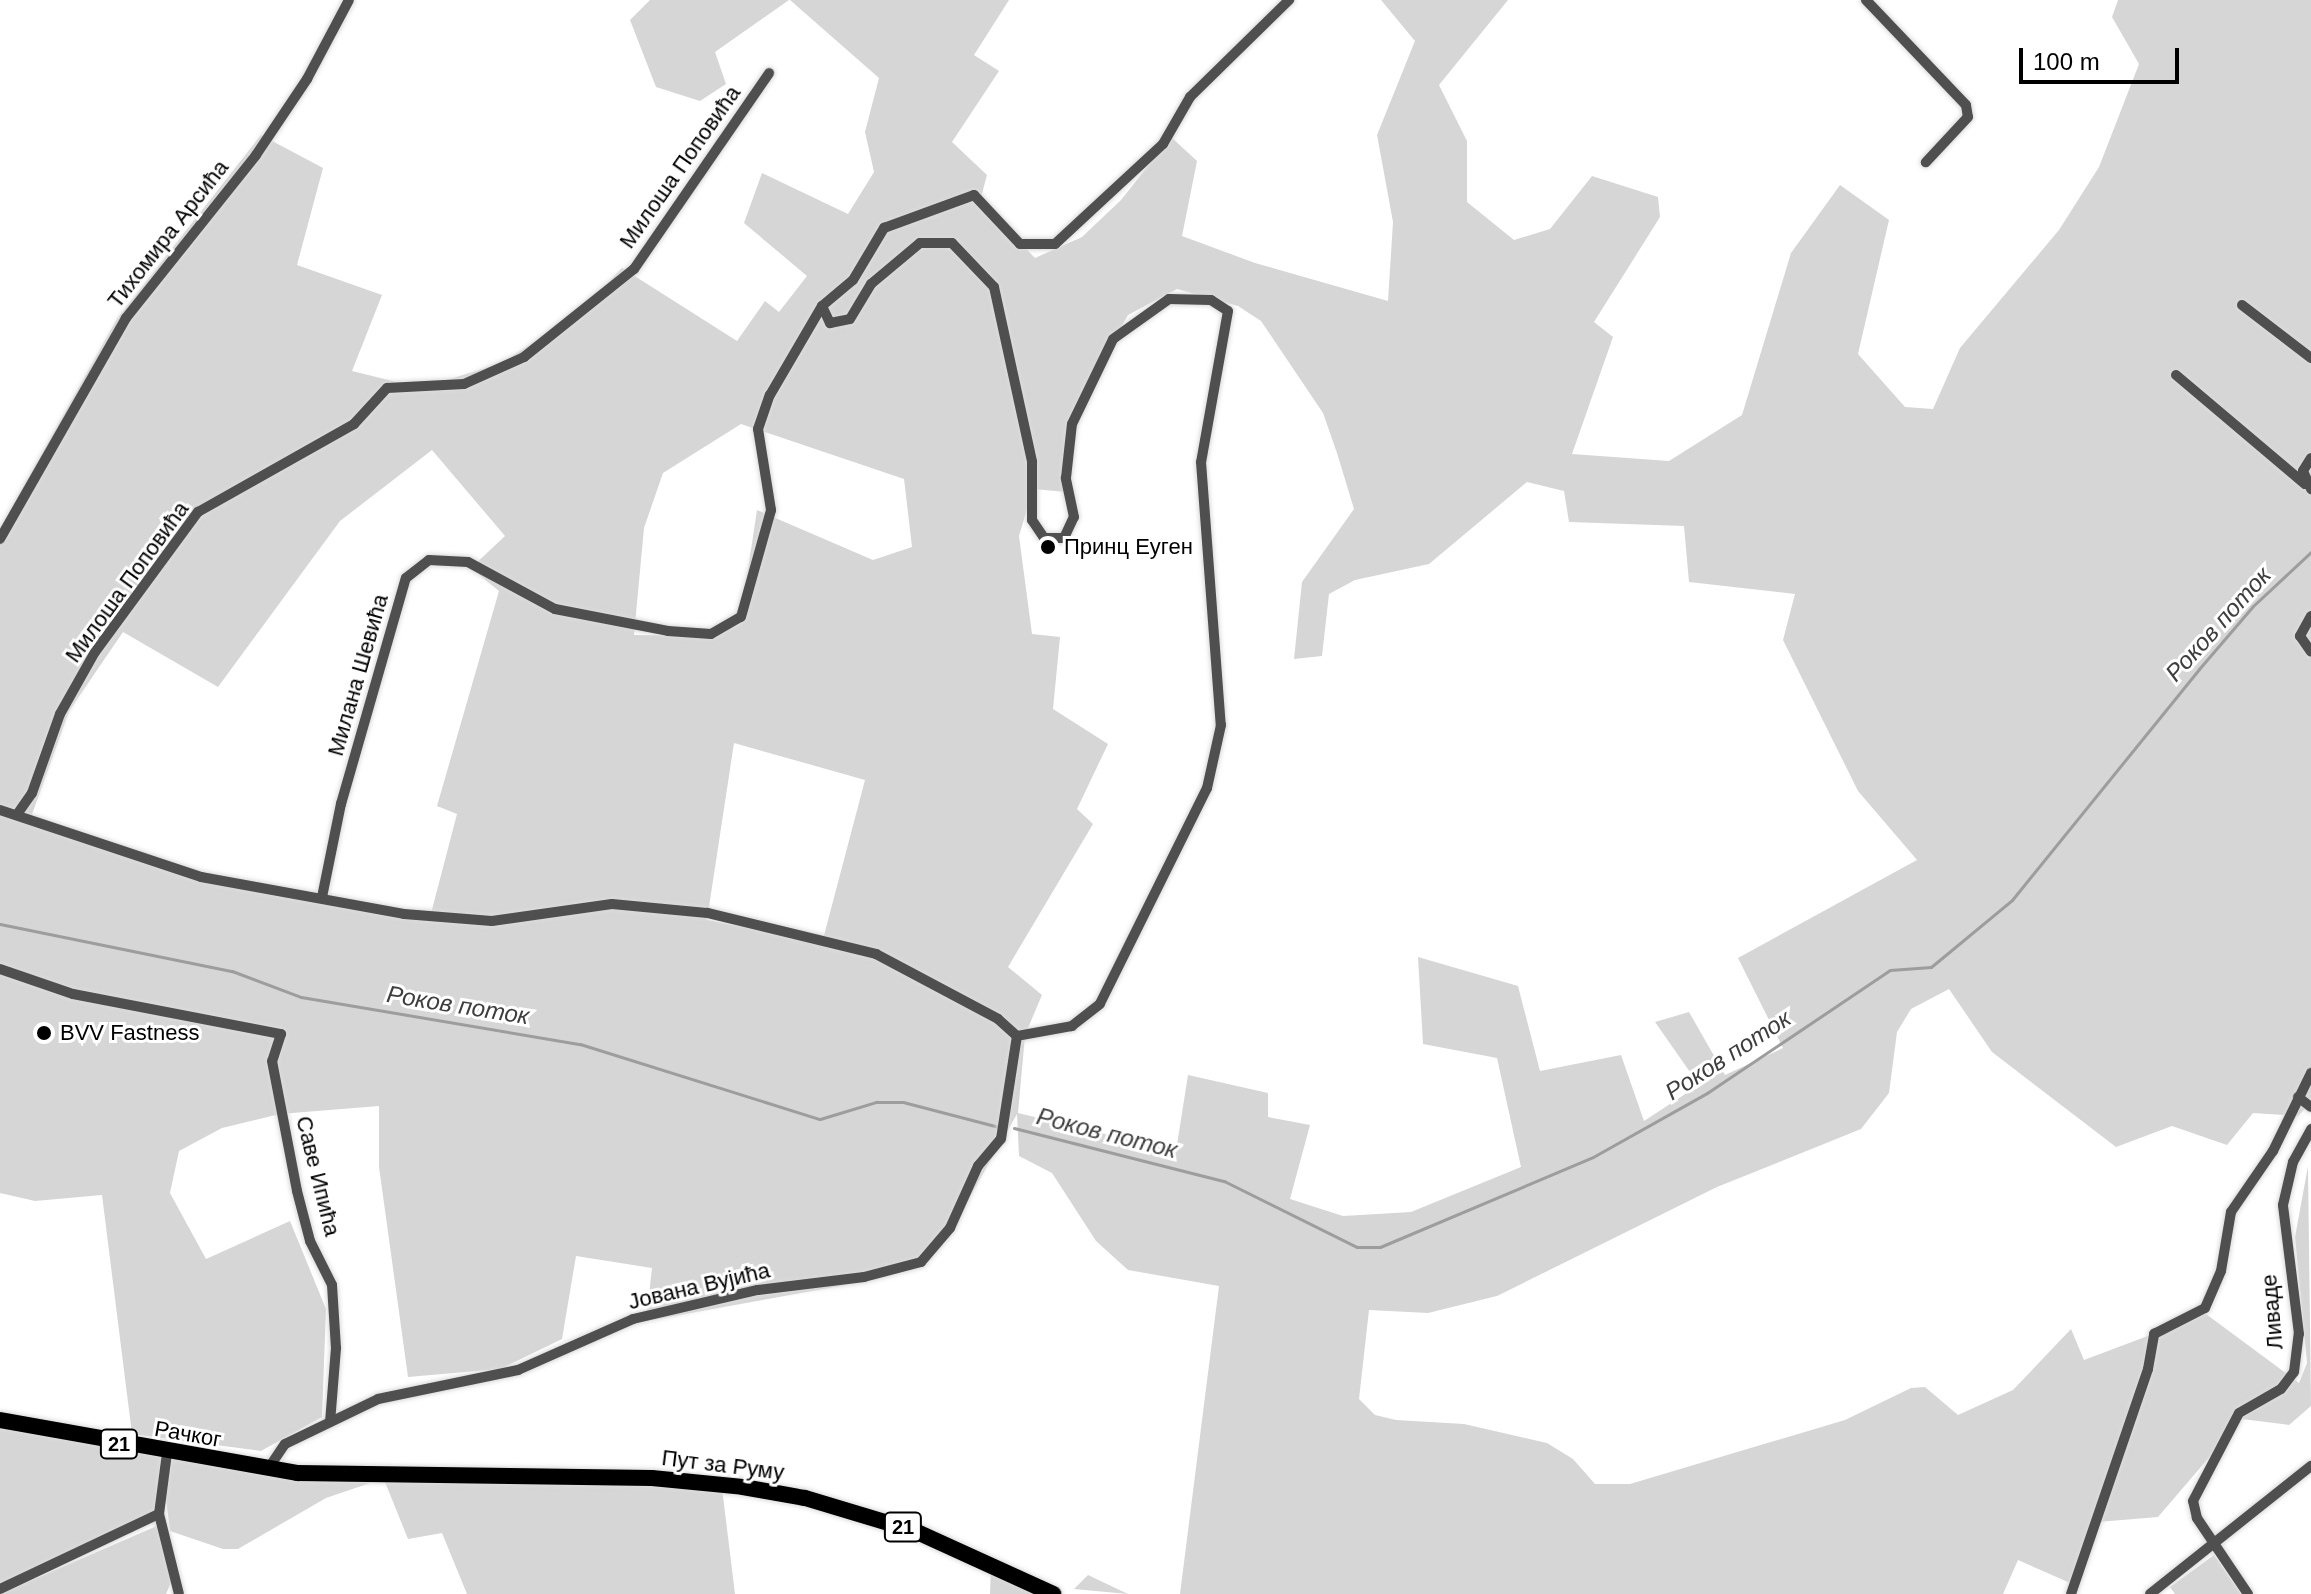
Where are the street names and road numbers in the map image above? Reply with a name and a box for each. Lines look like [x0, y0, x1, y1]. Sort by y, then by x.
street label: Милоша Поповића [614, 81, 746, 253]
street label: Тихомира Арсића [102, 155, 234, 313]
street label: Милоша Поповића [60, 496, 194, 668]
street label: Милана Шевића [322, 591, 394, 759]
street label: Саве Ипића [290, 1113, 346, 1239]
street label: Јована Вујића [626, 1257, 772, 1315]
street label: Ливаде [2256, 1273, 2288, 1351]
street label: Рачког [153, 1415, 223, 1453]
road number: 21 [99, 1428, 139, 1460]
street label: Пут за Руму [660, 1444, 786, 1486]
road number: 21 [883, 1511, 923, 1543]

